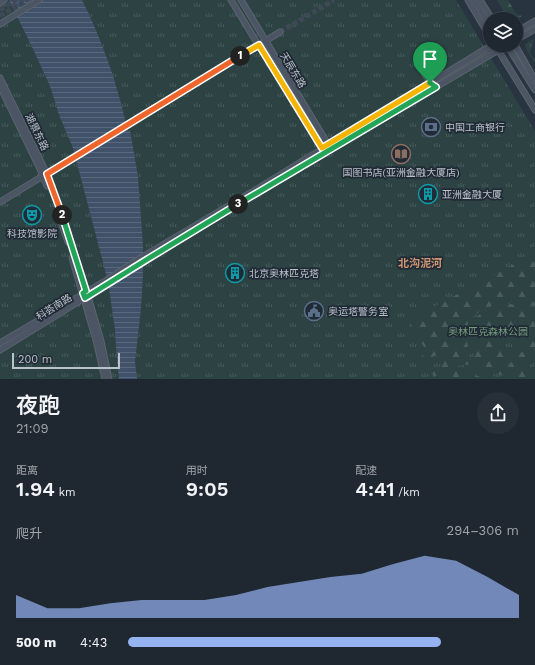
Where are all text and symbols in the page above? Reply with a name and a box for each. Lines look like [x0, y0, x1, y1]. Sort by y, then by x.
map controls [483, 12, 523, 52]
button: layers [483, 12, 523, 52]
pin [413, 42, 447, 83]
pin: 1 [230, 46, 250, 66]
icon: arrive [419, 48, 441, 70]
text: 1 [238, 49, 242, 62]
street label: 天辰东路 [278, 50, 308, 90]
street label: 湖景东路 [23, 112, 51, 152]
bank icon: 中国工商银行 [420, 116, 442, 138]
place label: 中国工商银行 [445, 122, 505, 133]
library icon: 国图书店(亚洲金融大厦店) [390, 143, 412, 165]
place label: 国图书店(亚洲金融大厦店) [343, 167, 460, 178]
building icon: 亚洲金融大厦 [417, 183, 439, 205]
place label: 亚洲金融大厦 [442, 189, 502, 200]
pin: 3 [228, 194, 248, 214]
text: 3 [235, 197, 241, 210]
theatre icon: 科技馆影院 [21, 204, 43, 226]
pin: 2 [52, 205, 72, 225]
text: 2 [59, 208, 65, 221]
place label: 科技馆影院 [7, 228, 57, 239]
district label: 北沟泥河 [398, 257, 442, 270]
building icon: 北京奥林匹克塔 [224, 262, 246, 284]
place label: 北京奥林匹克塔 [249, 268, 319, 279]
street label: 科荟南路 [34, 292, 74, 322]
public building icon: 奥运塔警务室 [303, 300, 325, 322]
place label: 奥运塔警务室 [328, 306, 388, 317]
park label: 奥林匹克森林公园 [448, 326, 528, 337]
scale bar [12, 351, 120, 370]
text: 200 m [18, 353, 52, 366]
button: share [477, 392, 519, 434]
text: 夜跑 [16, 393, 60, 418]
text: 21:09 [16, 421, 49, 436]
text: 距离 [16, 464, 38, 477]
text: 用时 [186, 464, 208, 477]
text: 配速 [355, 464, 377, 477]
text: 1.94 [16, 477, 55, 501]
text: 9:05 [186, 477, 228, 501]
text: 4:41 [355, 477, 395, 501]
text: km [55, 486, 75, 499]
text: /km [395, 486, 420, 499]
text: 294–306 m [447, 523, 519, 538]
text: 爬升 [16, 526, 42, 541]
text: 500 m [16, 635, 56, 650]
text: 4:43 [80, 635, 107, 650]

